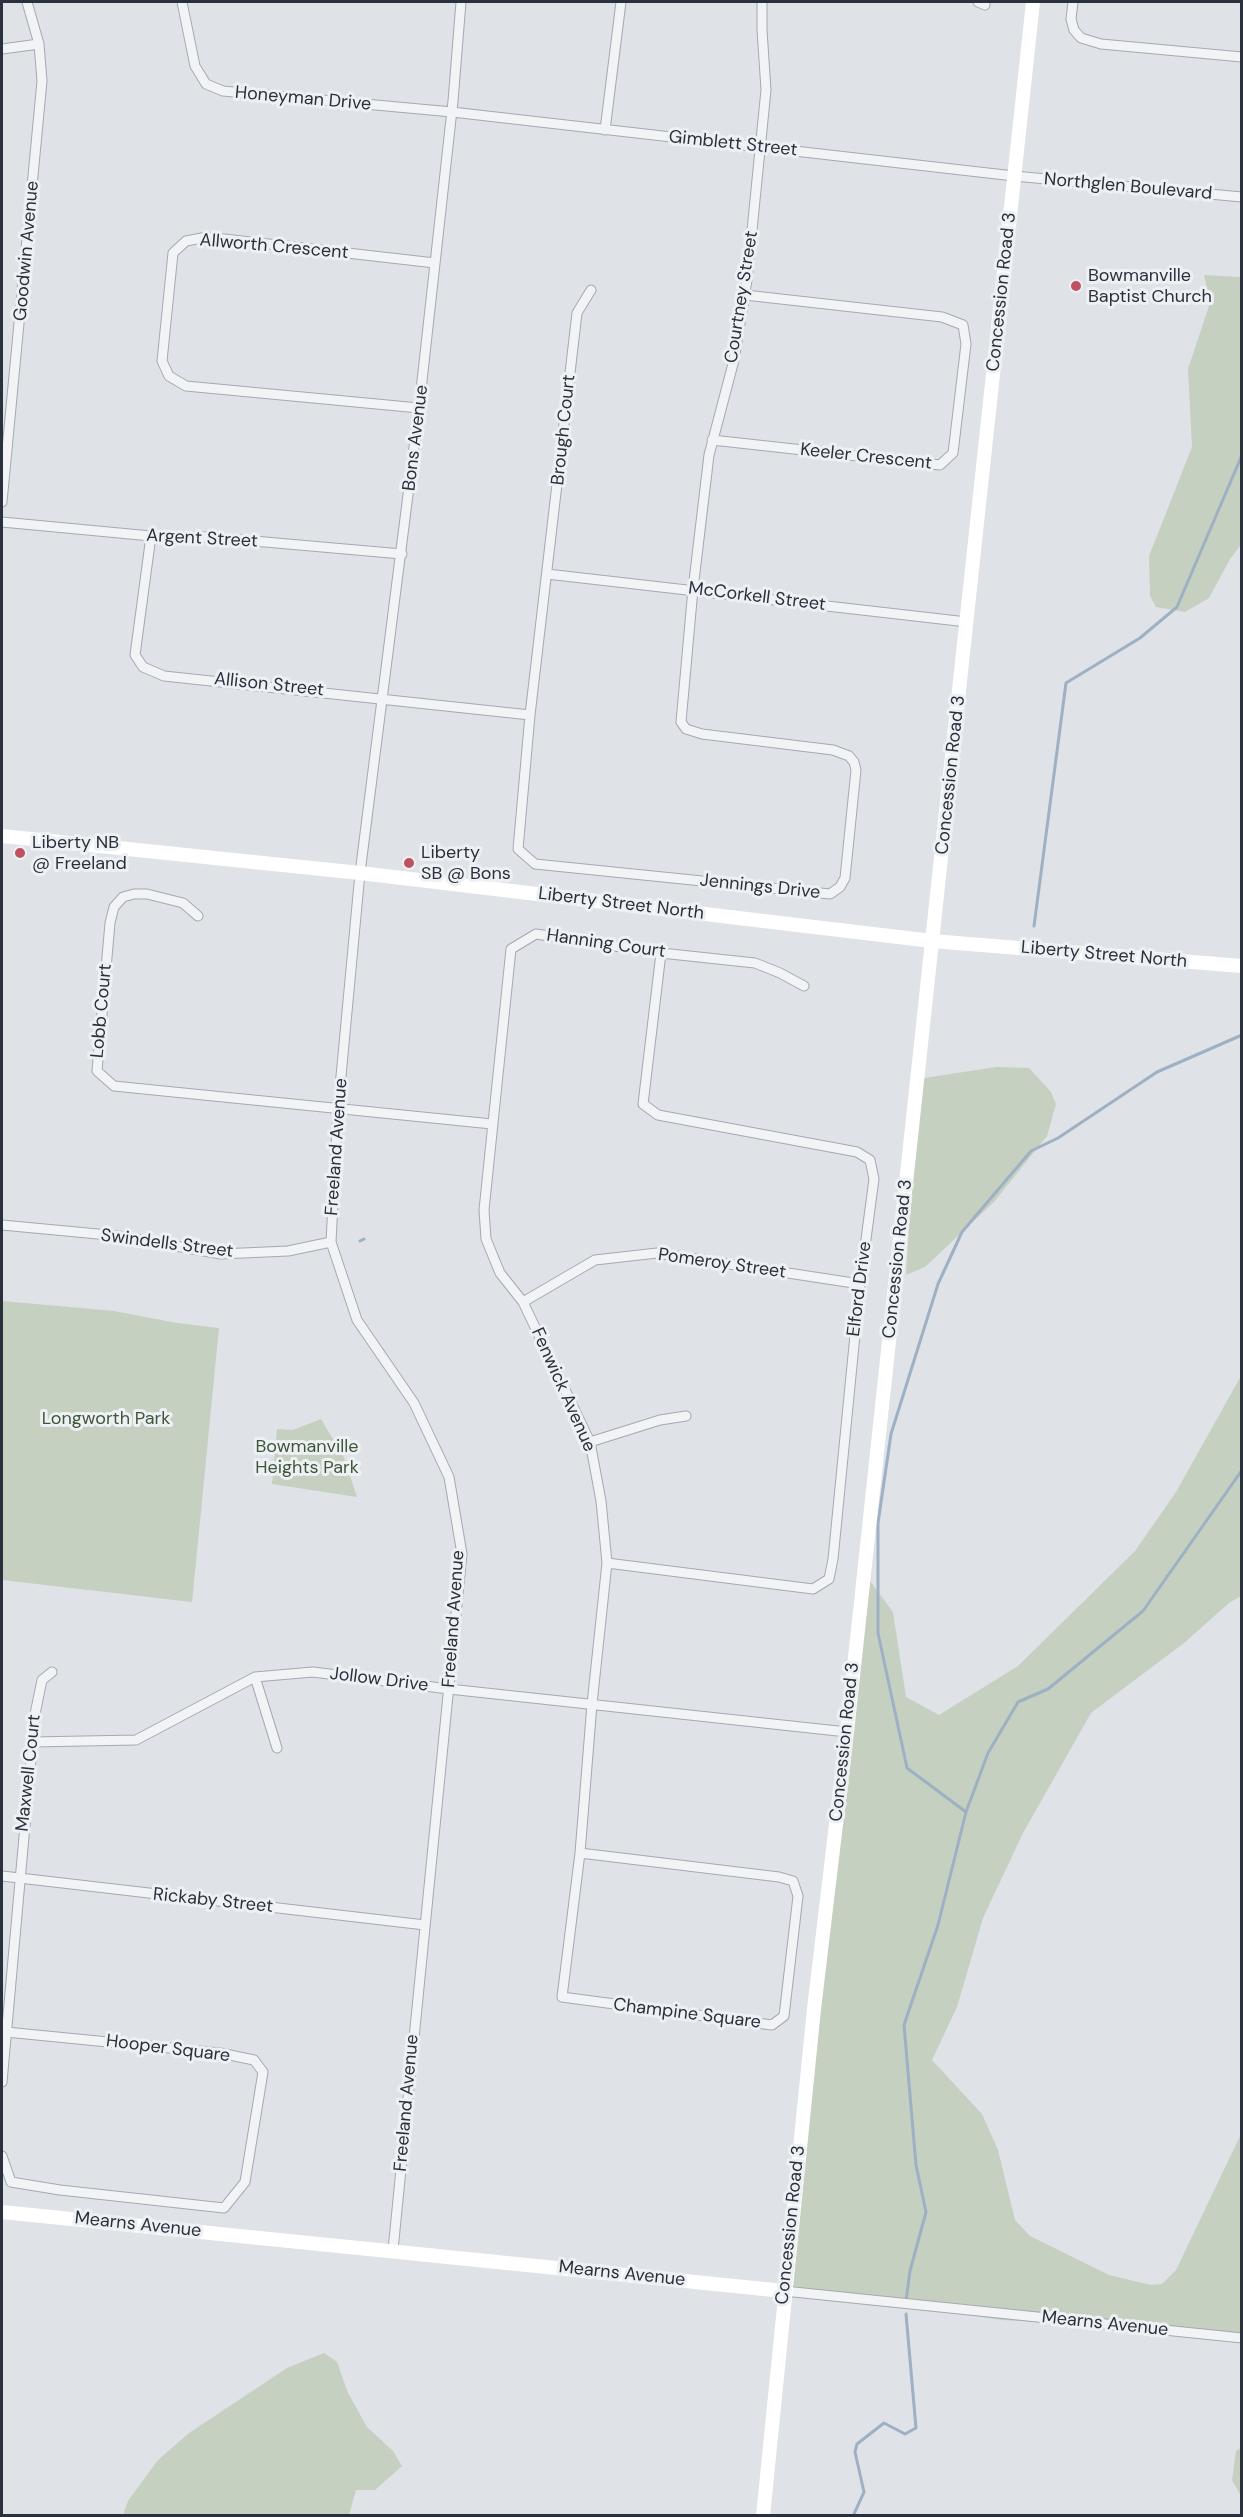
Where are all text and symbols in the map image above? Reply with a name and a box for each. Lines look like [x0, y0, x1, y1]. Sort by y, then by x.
street label: Honeyman Drive [234, 82, 372, 116]
street label: Gimblett Street [668, 127, 798, 161]
street label: Northglen Boulevard [1043, 169, 1213, 205]
street label: Goodwin Avenue [10, 180, 44, 322]
street label: Concession Road 3 [983, 211, 1021, 373]
street label: Courtney Street [721, 229, 763, 365]
street label: Allworth Crescent [199, 230, 349, 264]
place label: Bowmanville Baptist Church [1088, 265, 1212, 308]
marker: Bowmanville Baptist Church [1069, 279, 1083, 293]
street label: Brough Court [547, 374, 581, 486]
street label: Bons Avenue [399, 384, 433, 492]
street label: Keeler Crescent [799, 439, 933, 475]
street label: Argent Street [146, 525, 258, 553]
street label: McCorkell Street [687, 578, 827, 616]
street label: Allison Street [213, 669, 325, 701]
street label: Concession Road 3 [932, 694, 970, 856]
place label: Liberty NB @ Freeland [32, 832, 127, 874]
place label: Liberty SB @ Bons [421, 842, 511, 884]
marker: Liberty NB @ Freeland [13, 846, 27, 860]
marker: Liberty SB @ Bons [402, 856, 416, 870]
street label: Jennings Drive [699, 870, 821, 904]
street label: Liberty Street North [537, 883, 705, 925]
street label: Hanning Court [545, 925, 667, 963]
street label: Liberty Street North [1020, 937, 1188, 973]
street label: Lobb Court [87, 963, 117, 1059]
street label: Freeland Avenue [321, 1078, 353, 1216]
street label: Concession Road 3 [879, 1178, 917, 1340]
street label: Swindells Street [100, 1225, 234, 1263]
street label: Elford Drive [843, 1240, 877, 1338]
street label: Pomeroy Street [657, 1244, 787, 1284]
street label: Fenwick Avenue [526, 1325, 600, 1455]
park label: Longworth Park [42, 1408, 170, 1430]
park label: Bowmanville Heights Park [255, 1436, 359, 1478]
street label: Freeland Avenue [438, 1550, 470, 1688]
street label: Concession Road 3 [826, 1661, 864, 1823]
street label: Jollow Drive [328, 1663, 430, 1697]
street label: Maxwell Court [12, 1713, 46, 1833]
street label: Rickaby Street [152, 1884, 274, 1918]
street label: Champine Square [612, 1994, 762, 2034]
street label: Hooper Square [105, 2031, 231, 2067]
street label: Freeland Avenue [390, 2033, 424, 2173]
street label: Concession Road 3 [772, 2144, 810, 2306]
street label: Mearns Avenue [74, 2208, 202, 2242]
street label: Mearns Avenue [558, 2257, 686, 2291]
street label: Mearns Avenue [1041, 2307, 1169, 2341]

